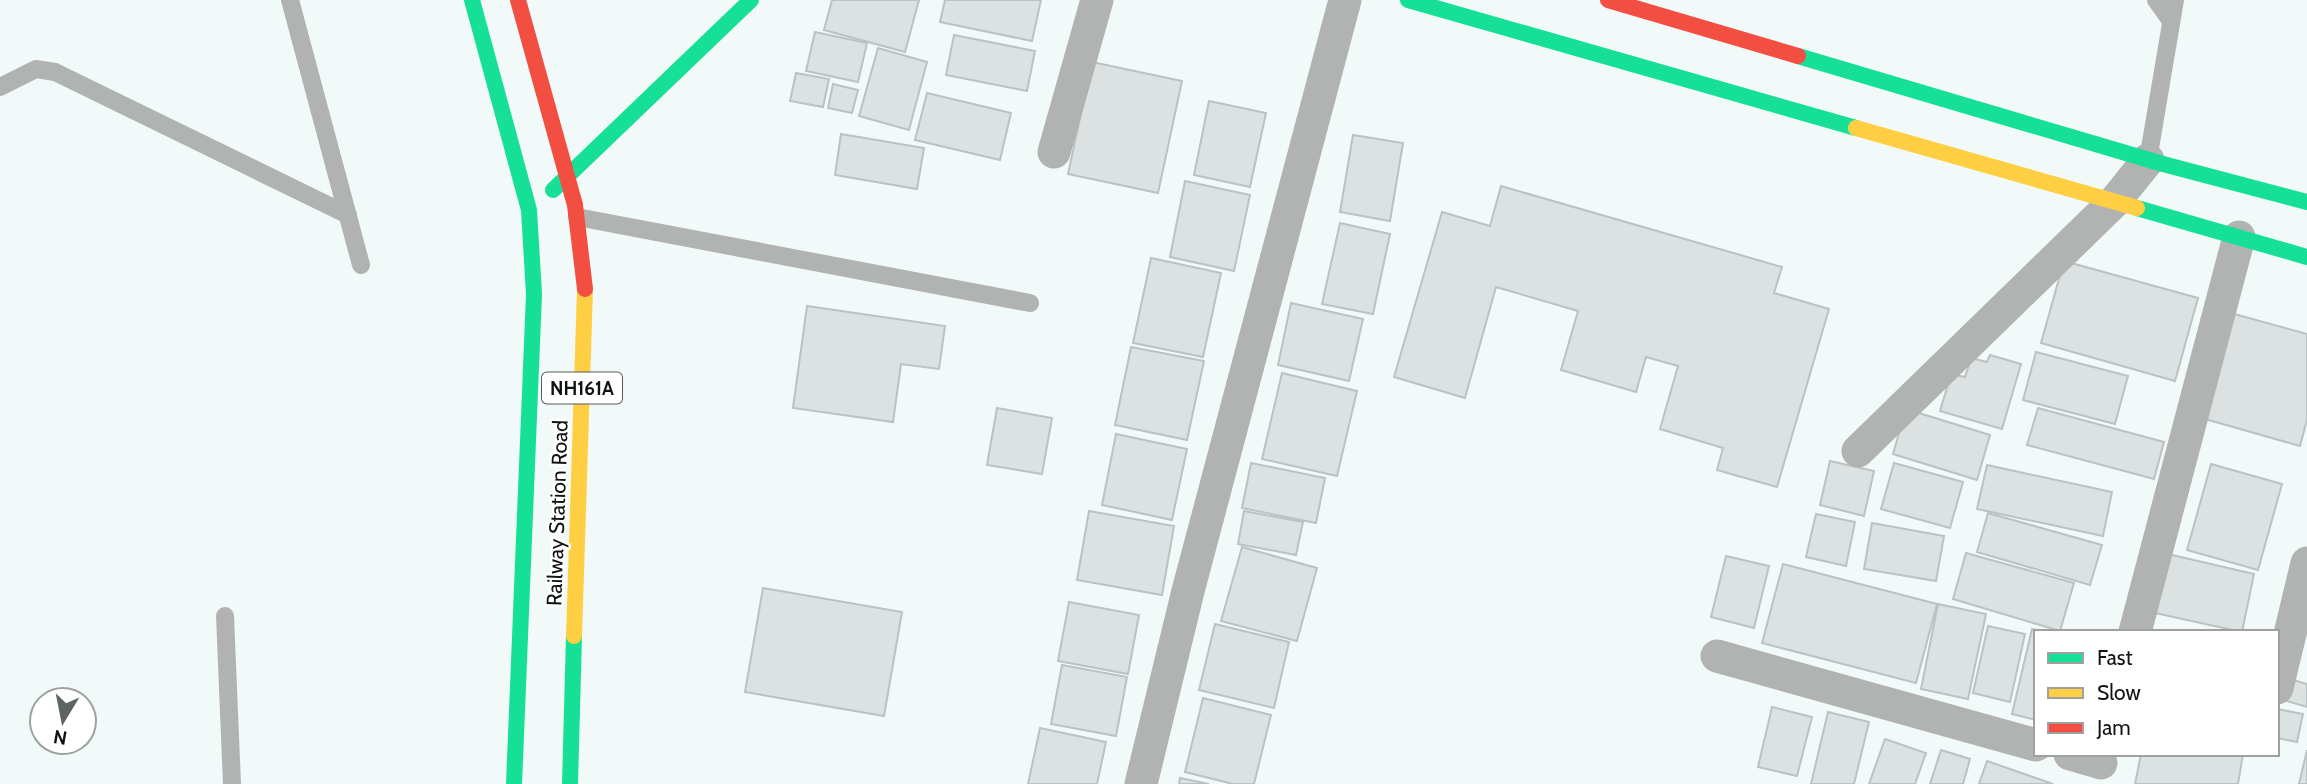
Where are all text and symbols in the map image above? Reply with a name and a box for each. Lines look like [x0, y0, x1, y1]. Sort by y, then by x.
road number: NH161A [542, 372, 622, 404]
street label: Railway Station Road [541, 420, 573, 606]
legend [2034, 630, 2279, 756]
text: Fast [2097, 645, 2133, 670]
text: Slow [2097, 680, 2141, 705]
north arrow [28, 686, 98, 756]
text: Jam [2096, 715, 2131, 740]
text: N [52, 725, 69, 750]

